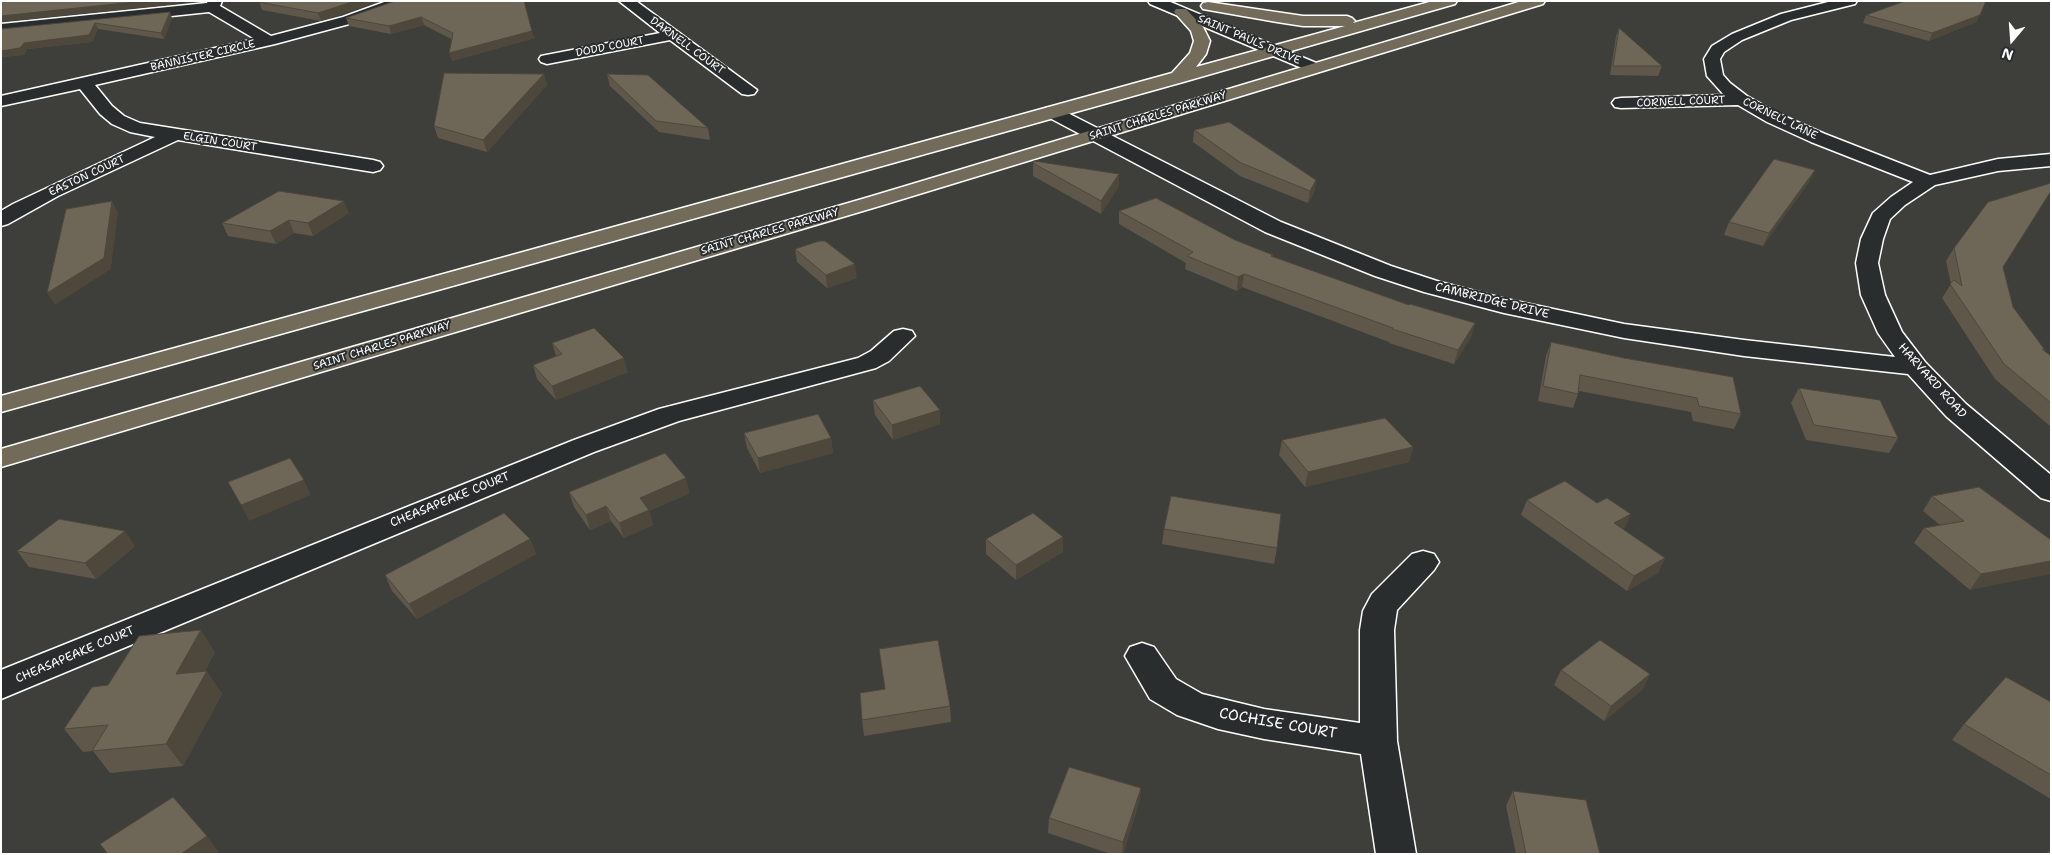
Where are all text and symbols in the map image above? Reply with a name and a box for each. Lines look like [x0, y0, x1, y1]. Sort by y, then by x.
street label: SAINT PAULS DRIVE [1195, 12, 1303, 68]
street label: DARNELL COURT [647, 14, 727, 78]
north arrow [1987, 15, 2037, 65]
street label: DODD COURT [575, 34, 645, 60]
street label: BANNISTER CIRCLE [149, 38, 257, 74]
text: N [1999, 44, 2015, 65]
street label: SAINT CHARLES PARKWAY [1088, 89, 1228, 143]
street label: CORNELL COURT [1637, 94, 1725, 110]
street label: CORNELL LANE [1740, 95, 1820, 143]
street label: ELGIN COURT [182, 130, 258, 154]
street label: EASTON COURT [47, 153, 127, 199]
street label: SAINT CHARLES PARKWAY [699, 206, 841, 258]
street label: CAMBRIDGE DRIVE [1434, 280, 1550, 322]
street label: SAINT CHARLES PARKWAY [312, 319, 452, 373]
street label: HARVARD ROAD [1895, 341, 1969, 421]
street label: CHEASAPEAKE COURT [388, 469, 512, 531]
street label: CHEASAPEAKE COURT [13, 623, 137, 687]
street label: COCHISE COURT [1218, 705, 1338, 743]

